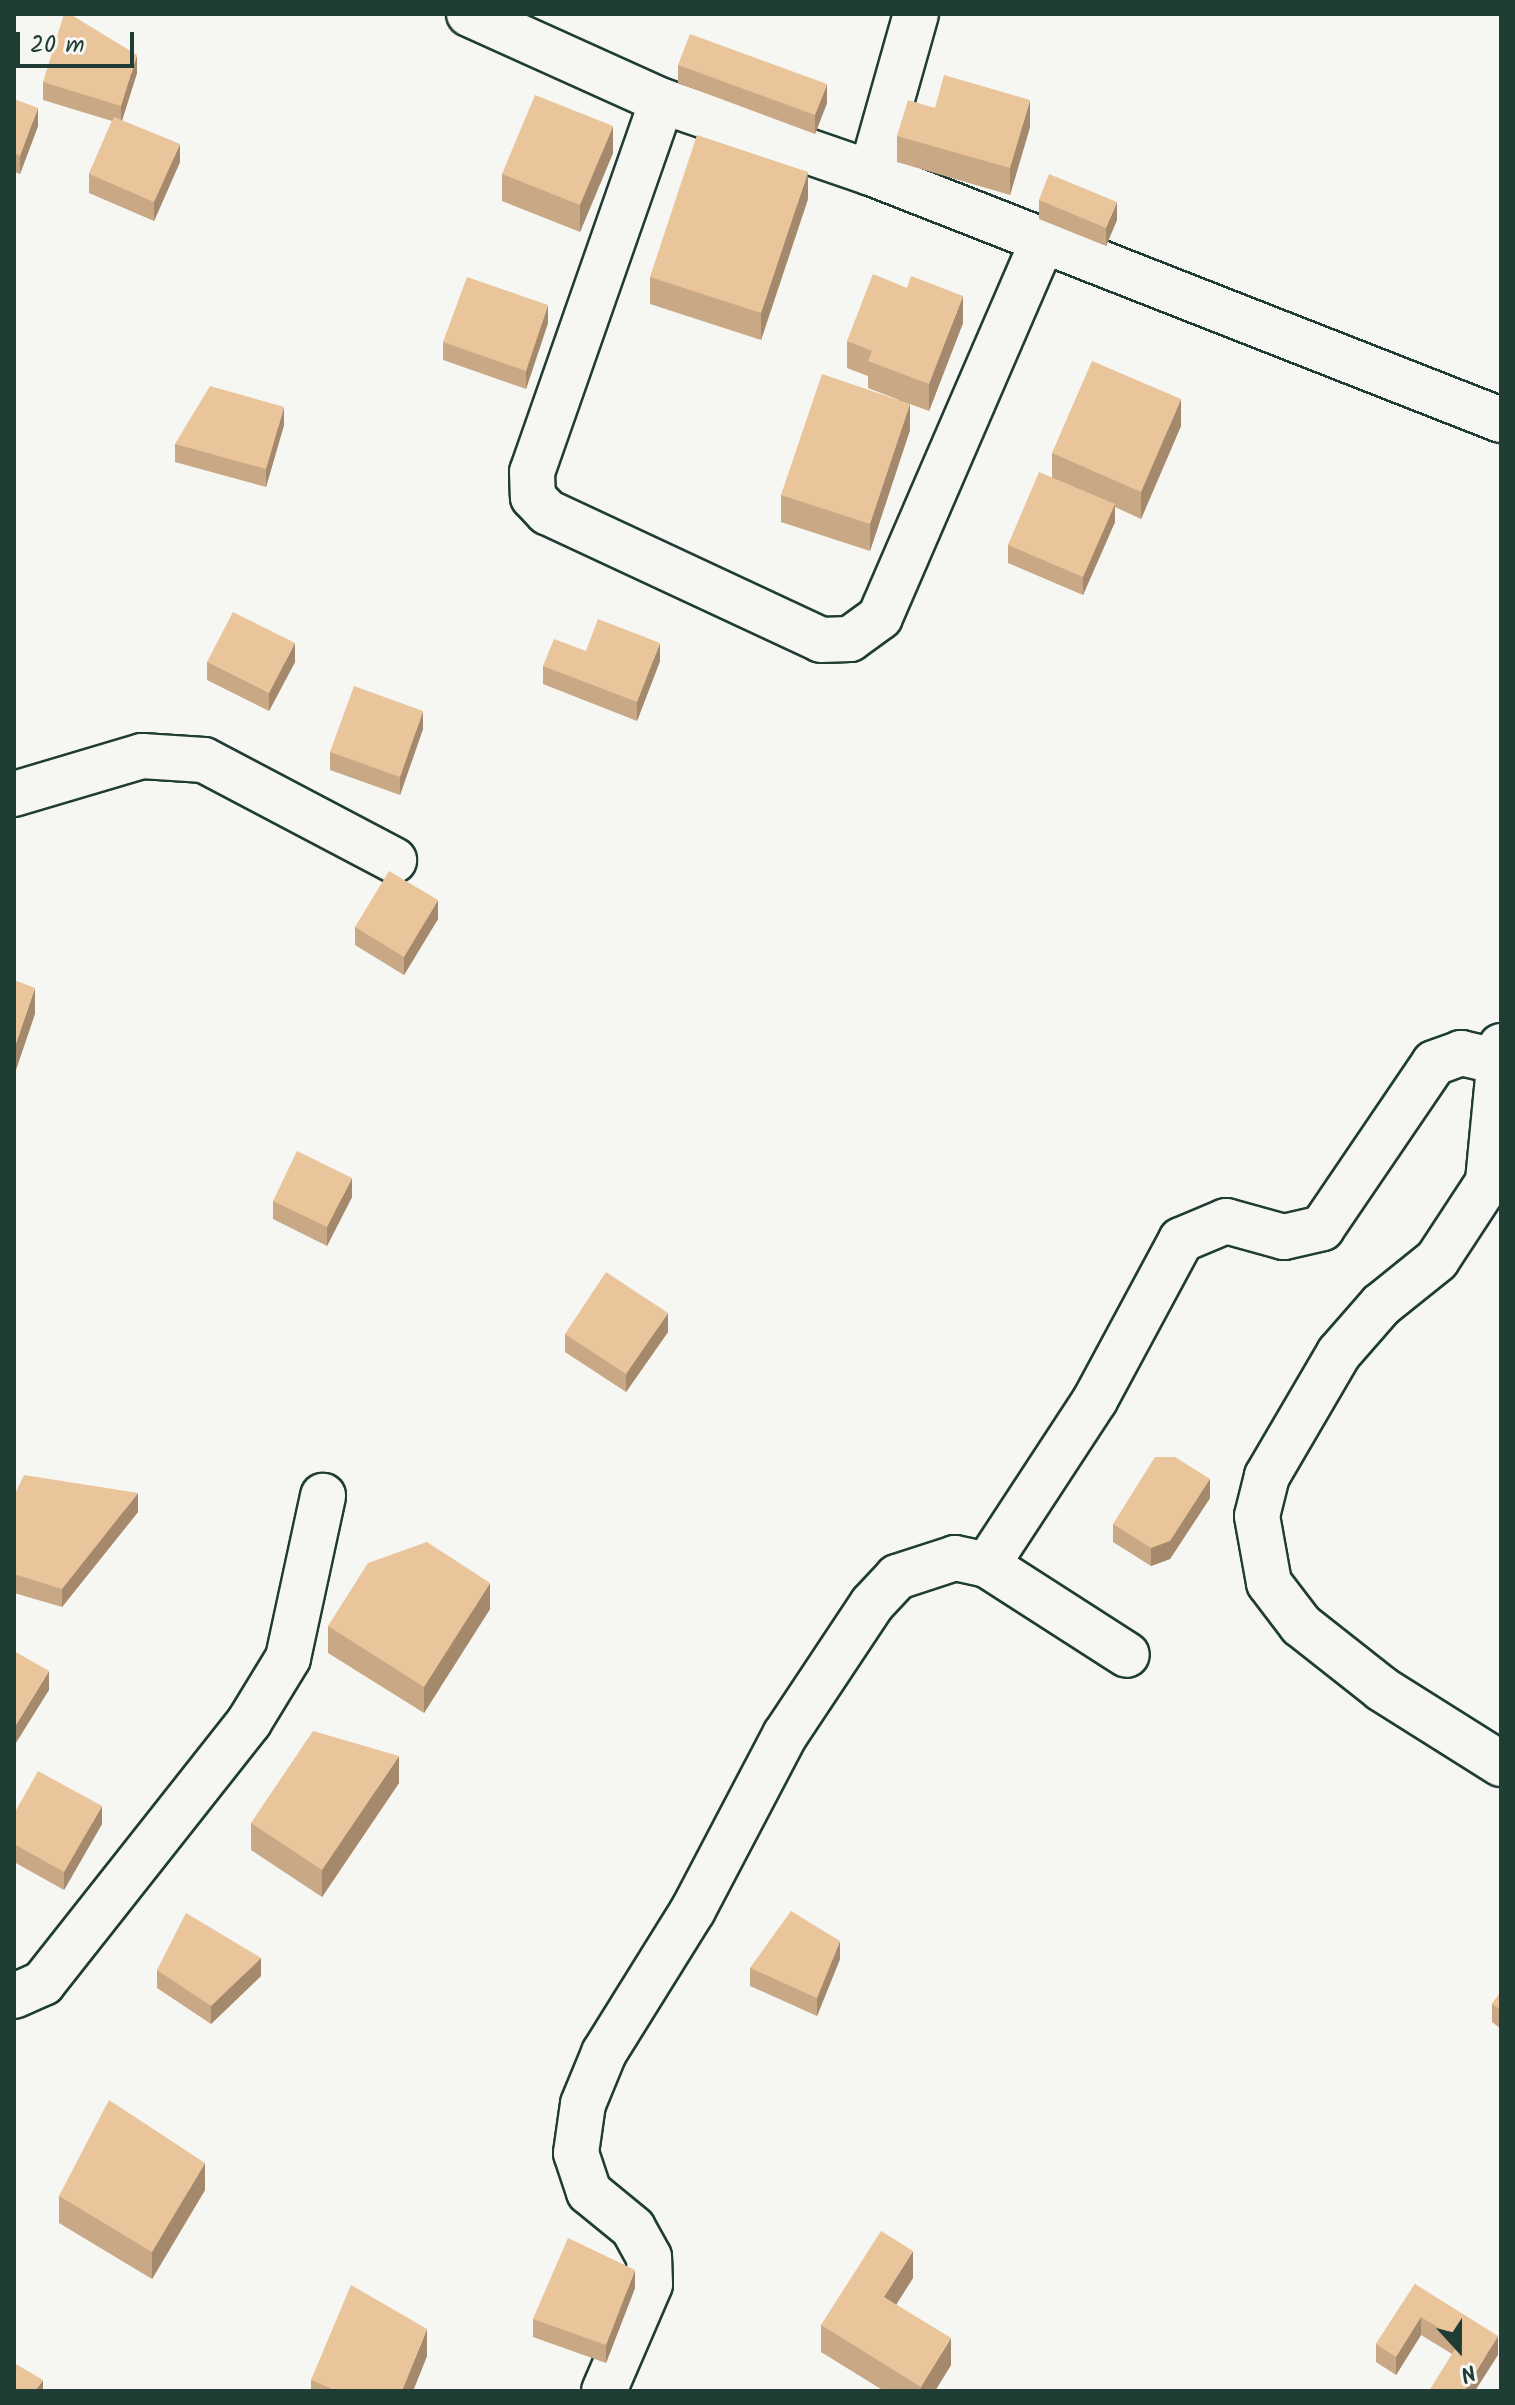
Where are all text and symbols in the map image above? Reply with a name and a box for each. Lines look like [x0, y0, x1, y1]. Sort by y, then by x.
scale bar [20, 16, 138, 66]
text: 20 m [30, 26, 85, 65]
north arrow [1419, 2309, 1499, 2389]
text: N [1455, 2353, 1481, 2391]

